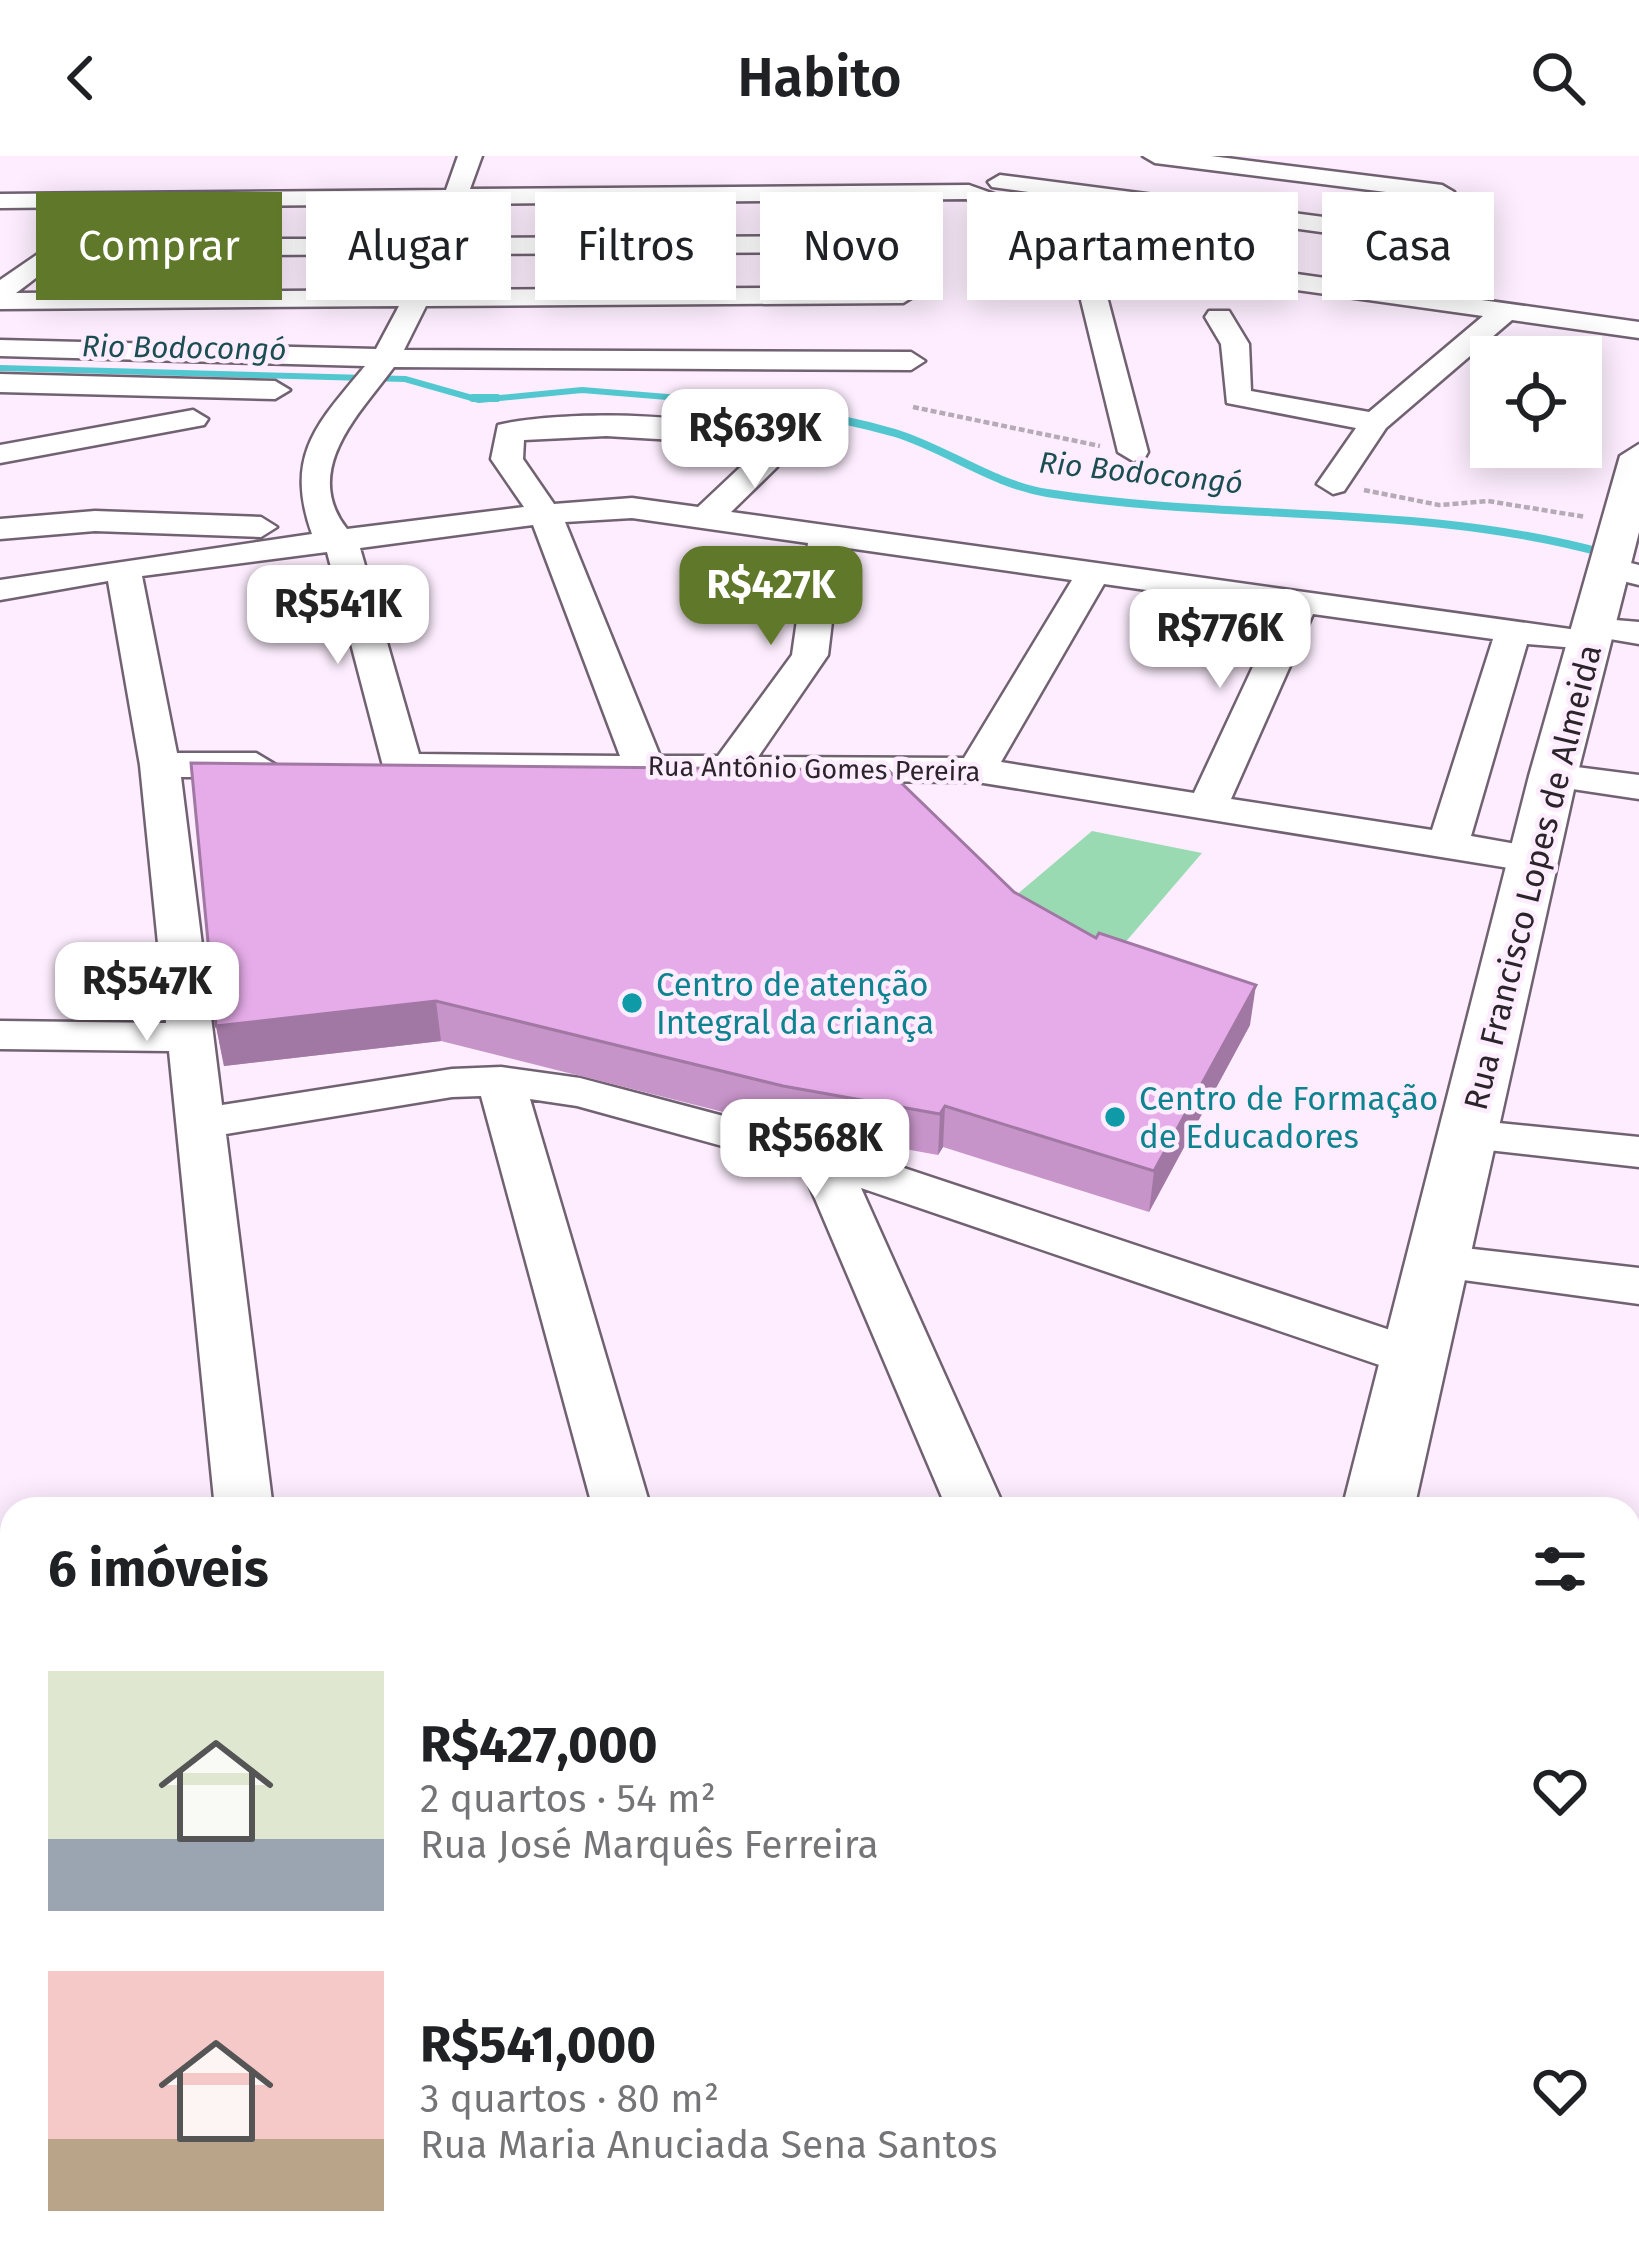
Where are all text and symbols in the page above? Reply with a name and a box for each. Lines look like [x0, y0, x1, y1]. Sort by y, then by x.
icon: back [48, 45, 114, 111]
icon: search [1525, 45, 1591, 111]
text: Habito [737, 46, 902, 110]
chip: Comprar [36, 192, 282, 300]
chip: Alugar [306, 192, 511, 300]
chip: Filtros [535, 192, 736, 300]
chip: Novo [760, 192, 943, 300]
chip: Apartamento [967, 192, 1298, 300]
chip: Casa [1322, 192, 1494, 300]
water label: Rio Bodocongó [81, 328, 287, 368]
map controls [1470, 336, 1602, 468]
button: locate [1470, 336, 1602, 468]
pin: R$639K [657, 389, 853, 491]
text: R$639K [688, 405, 822, 451]
water label: Rio Bodocongó [1037, 444, 1245, 502]
pin: R$427K [673, 546, 869, 648]
text: R$427K [706, 562, 836, 608]
pin: R$541K [240, 565, 436, 667]
text: R$541K [274, 581, 402, 627]
pin: R$776K [1122, 589, 1318, 691]
text: R$776K [1157, 605, 1283, 651]
street label: Rua Francisco Lopes de Almeida [1456, 640, 1610, 1114]
street label: Rua Antônio Gomes Pereira [647, 750, 981, 788]
pin: R$547K [49, 942, 245, 1044]
text: R$547K [82, 958, 212, 1004]
place label: Centro de atenção Integral da criança [656, 965, 934, 1043]
marker: Centro de atenção Integral da criança [619, 990, 645, 1016]
place label: Centro de Formação de Educadores [1139, 1079, 1438, 1157]
pin: R$568K [717, 1099, 913, 1201]
marker: Centro de Formação de Educadores [1102, 1104, 1128, 1130]
text: R$568K [747, 1115, 883, 1161]
icon: filters [1527, 1536, 1593, 1602]
text: 6 imóveis [48, 1538, 269, 1600]
text: R$427,000 [420, 1714, 658, 1776]
icon: home [144, 1719, 288, 1863]
icon: heart [1527, 1758, 1593, 1824]
text: 2 quartos · 54 m² [420, 1776, 716, 1822]
text: Rua José Marquês Ferreira [420, 1822, 879, 1868]
text: R$541,000 [420, 2014, 656, 2076]
icon: home [144, 2019, 288, 2163]
icon: heart [1527, 2058, 1593, 2124]
text: 3 quartos · 80 m² [420, 2076, 719, 2122]
text: Rua Maria Anuciada Sena Santos [420, 2122, 997, 2168]

